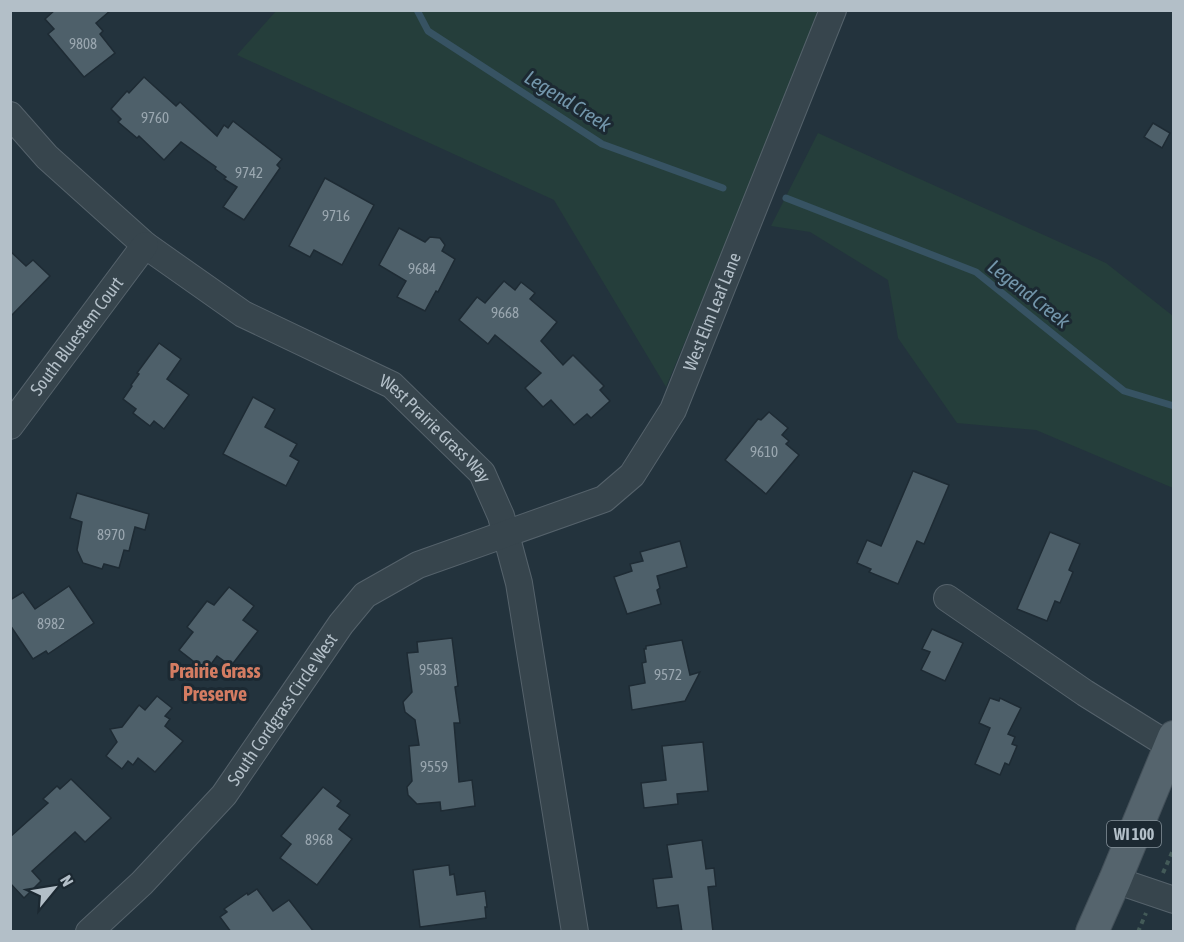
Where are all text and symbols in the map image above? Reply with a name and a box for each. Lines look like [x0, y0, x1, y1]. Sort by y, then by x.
house number: 9808 [69, 35, 97, 52]
water label: Legend Creek [521, 65, 616, 136]
house number: 9760 [141, 109, 169, 126]
house number: 9742 [235, 164, 263, 181]
house number: 9716 [322, 207, 350, 224]
street label: West Elm Leaf Lane [679, 249, 745, 374]
water label: Legend Creek [984, 255, 1075, 333]
house number: 9684 [408, 260, 436, 277]
street label: South Bluestem Court [26, 273, 127, 399]
house number: 9668 [491, 304, 519, 321]
street label: West Prairie Grass Way [377, 370, 496, 486]
house number: 9610 [750, 443, 778, 460]
house number: 8970 [97, 526, 125, 543]
house number: 8982 [37, 615, 65, 632]
street label: South Cordgrass Circle West [223, 629, 341, 789]
district label: Prairie Grass Preserve [169, 659, 261, 705]
house number: 9583 [419, 661, 447, 678]
house number: 9572 [654, 666, 682, 683]
house number: 9559 [420, 758, 448, 775]
road number: WI 100 [1107, 821, 1161, 847]
house number: 8968 [305, 831, 333, 848]
north arrow [24, 858, 84, 918]
text: N [57, 872, 77, 889]

